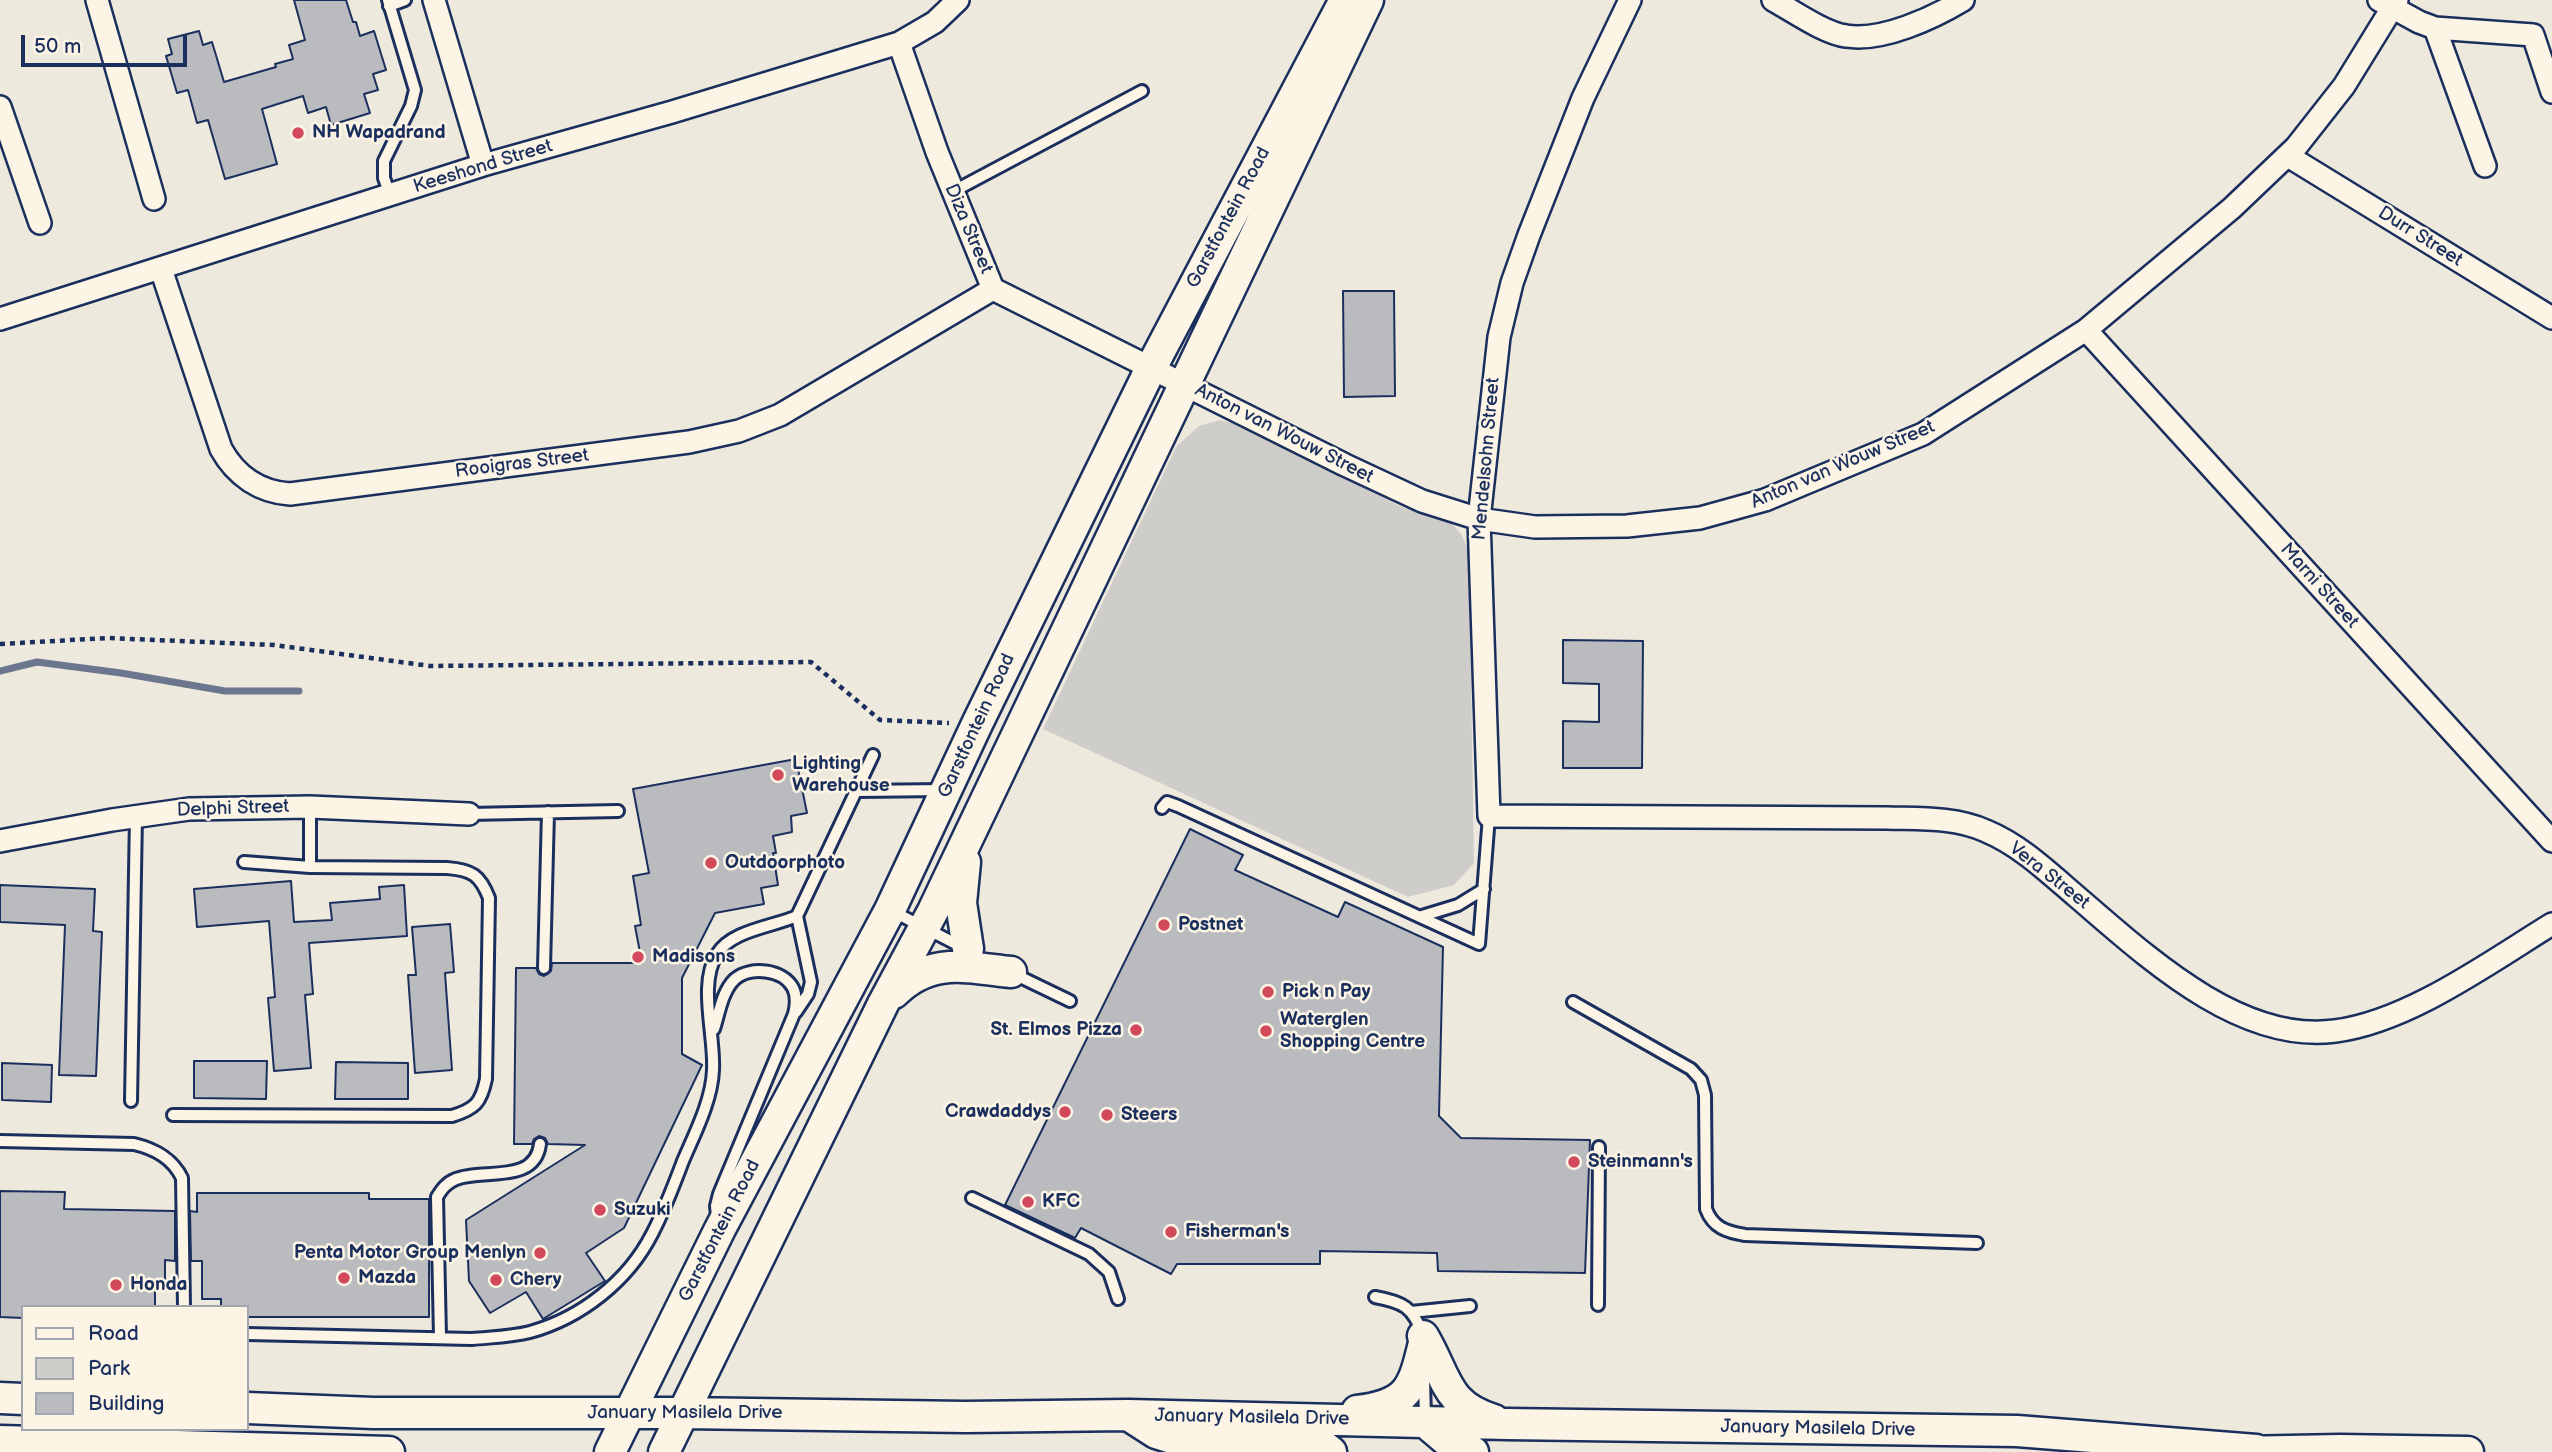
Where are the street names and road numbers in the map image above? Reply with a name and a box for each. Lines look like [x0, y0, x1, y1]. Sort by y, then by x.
street label: Keeshond Street [411, 135, 555, 199]
street label: Garstfontein Road [1182, 144, 1276, 292]
street label: Diza Street [939, 181, 997, 277]
street label: Durr Street [2373, 202, 2467, 272]
street label: Mendelsohn Street [1469, 377, 1505, 541]
street label: Anton van Wouw Street [1191, 379, 1377, 489]
street label: Anton van Wouw Street [1748, 416, 1938, 514]
street label: Rooigras Street [454, 444, 590, 484]
street label: Marni Street [2275, 539, 2363, 633]
street label: Garstfontein Road [934, 650, 1020, 802]
street label: Delphi Street [176, 796, 290, 822]
street label: Vera Street [2004, 837, 2094, 915]
street label: Garstfontein Road [674, 1156, 766, 1306]
street label: January Masilela Drive [588, 1402, 782, 1424]
street label: January Masilela Drive [1154, 1405, 1350, 1431]
street label: January Masilela Drive [1720, 1416, 1916, 1442]

